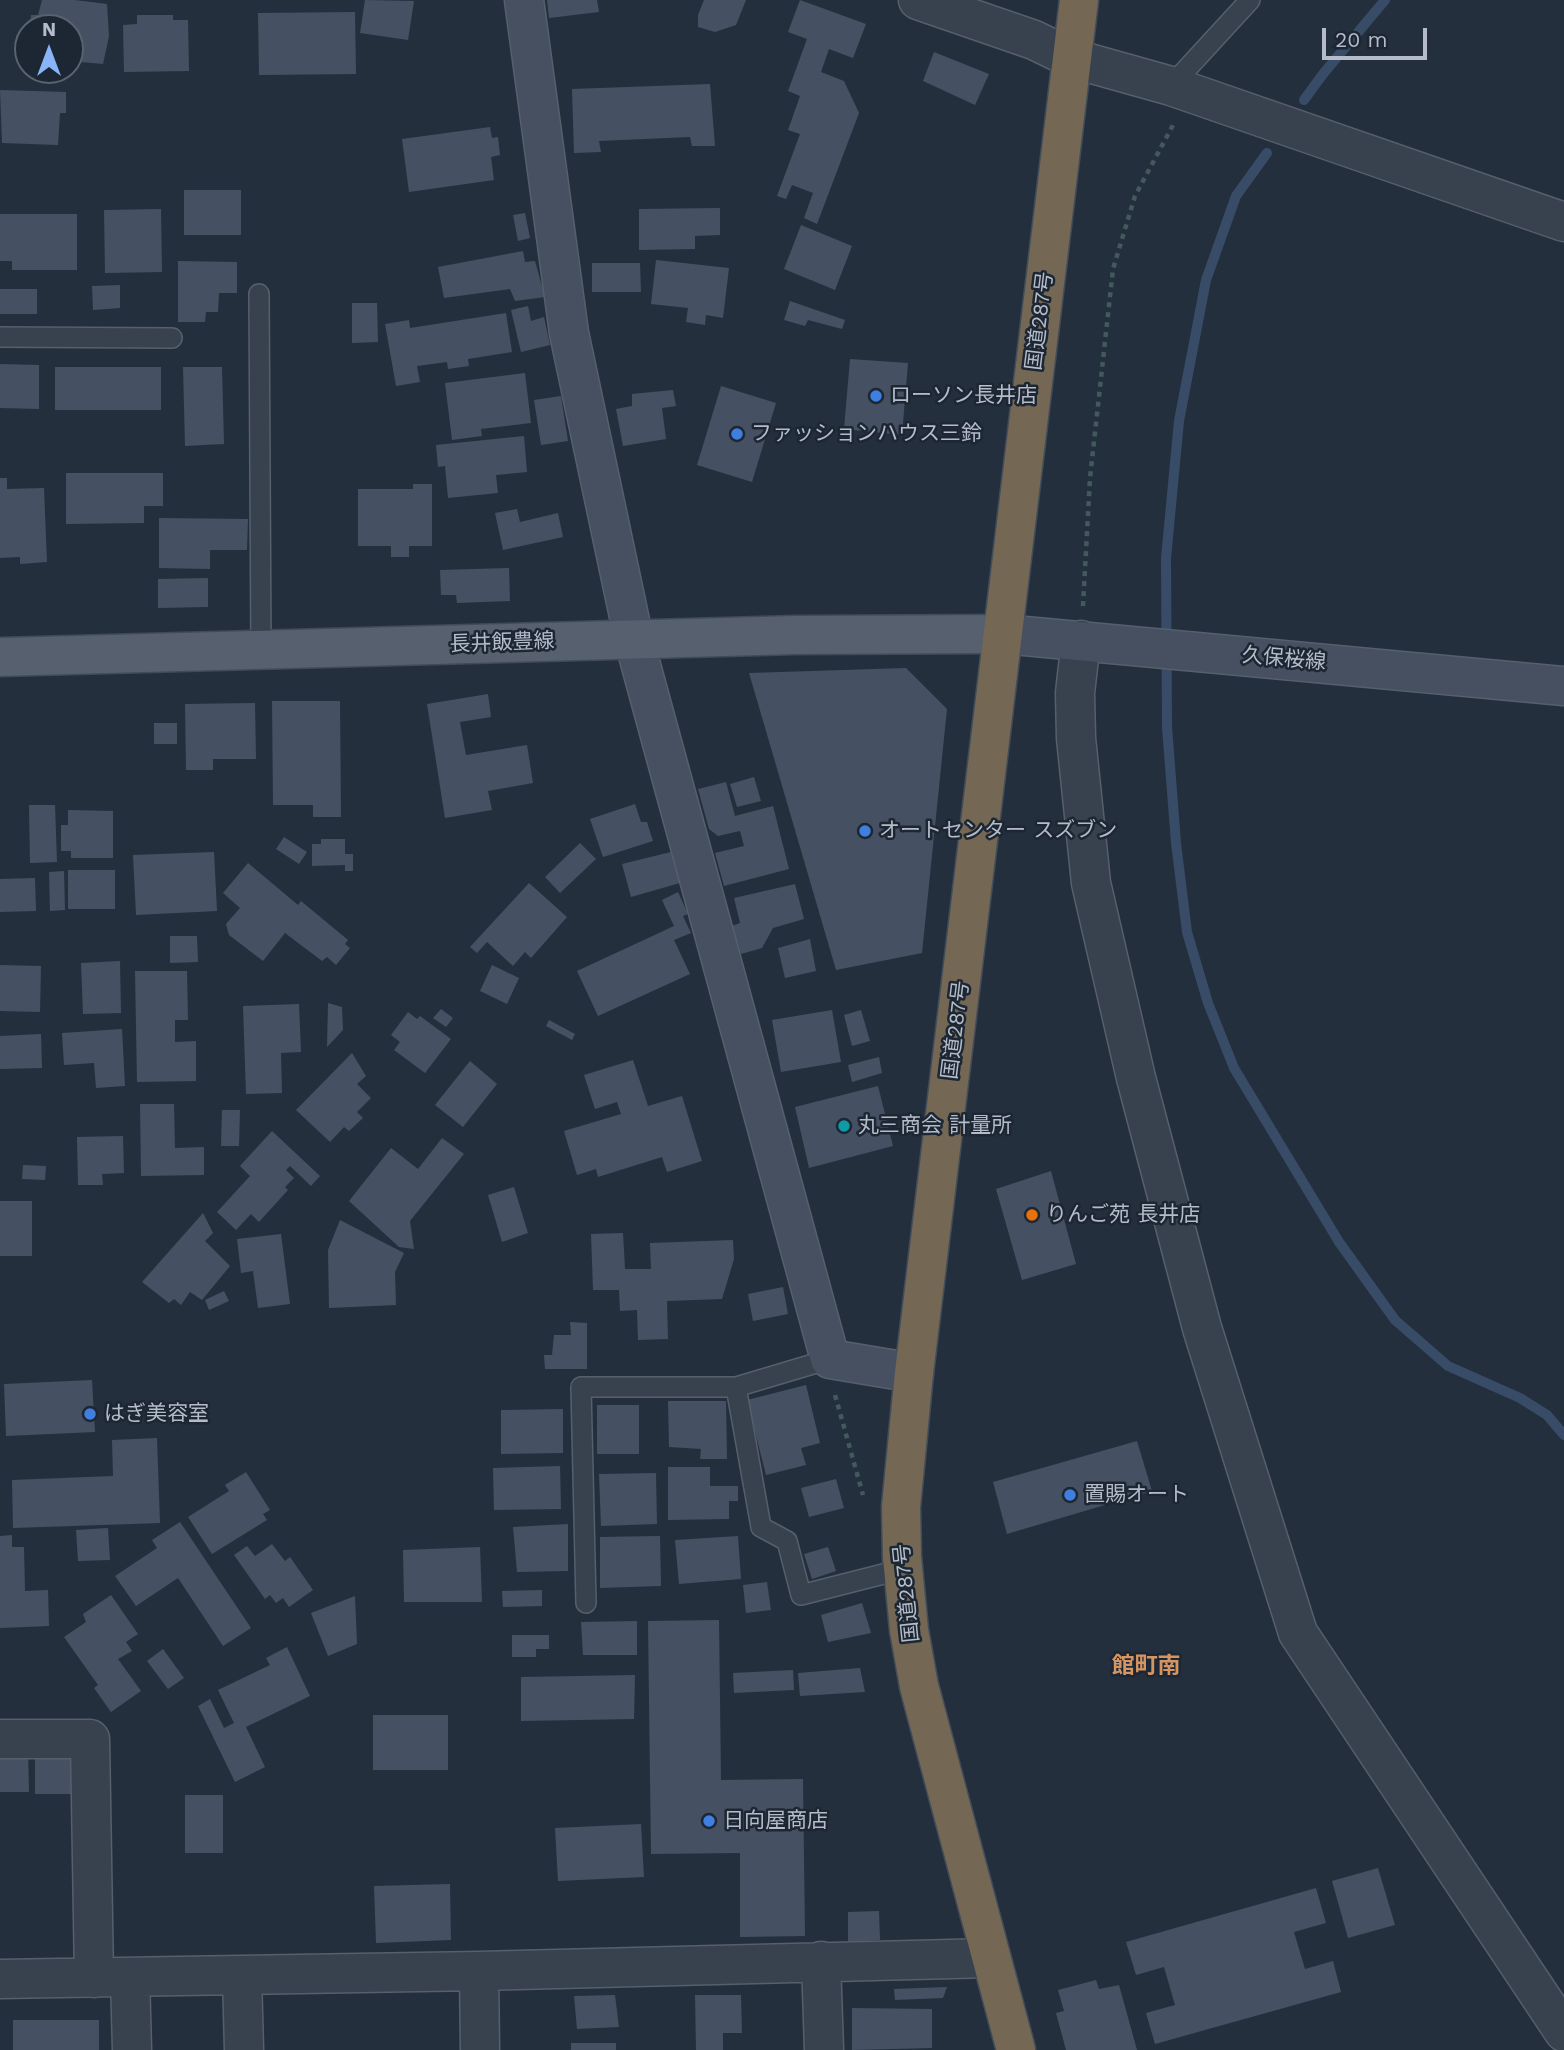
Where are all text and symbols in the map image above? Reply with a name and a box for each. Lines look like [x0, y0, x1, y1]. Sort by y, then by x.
north arrow [14, 14, 84, 84]
scale bar [1326, 14, 1431, 58]
text: N [42, 18, 56, 41]
text: 20 m [1335, 27, 1387, 52]
street label: 国道287号 [1021, 270, 1059, 372]
place label: ローソン長井店 [890, 383, 1037, 409]
marker: ローソン長井店 [868, 388, 884, 404]
place label: ファッションハウス三鈴 [751, 421, 982, 447]
marker: ファッションハウス三鈴 [729, 426, 745, 442]
street label: 長井飯豊線 [449, 629, 555, 657]
street label: 久保桜線 [1241, 643, 1327, 675]
place label: オートセンター スズブン [879, 818, 1117, 844]
marker: オートセンター スズブン [857, 823, 873, 839]
street label: 国道287号 [937, 979, 975, 1081]
place label: 丸三商会 計量所 [858, 1113, 1012, 1139]
marker: 丸三商会 計量所 [836, 1118, 852, 1134]
place label: りんご苑 長井店 [1046, 1202, 1200, 1228]
marker: りんご苑 長井店 [1024, 1207, 1040, 1223]
place label: はぎ美容室 [104, 1401, 209, 1427]
marker: はぎ美容室 [82, 1406, 98, 1422]
place label: 置賜オート [1084, 1482, 1189, 1508]
marker: 置賜オート [1062, 1487, 1078, 1503]
street label: 国道287号 [889, 1542, 925, 1644]
district label: 館町南 [1112, 1652, 1180, 1680]
place label: 日向屋商店 [723, 1808, 828, 1834]
marker: 日向屋商店 [701, 1813, 717, 1829]

